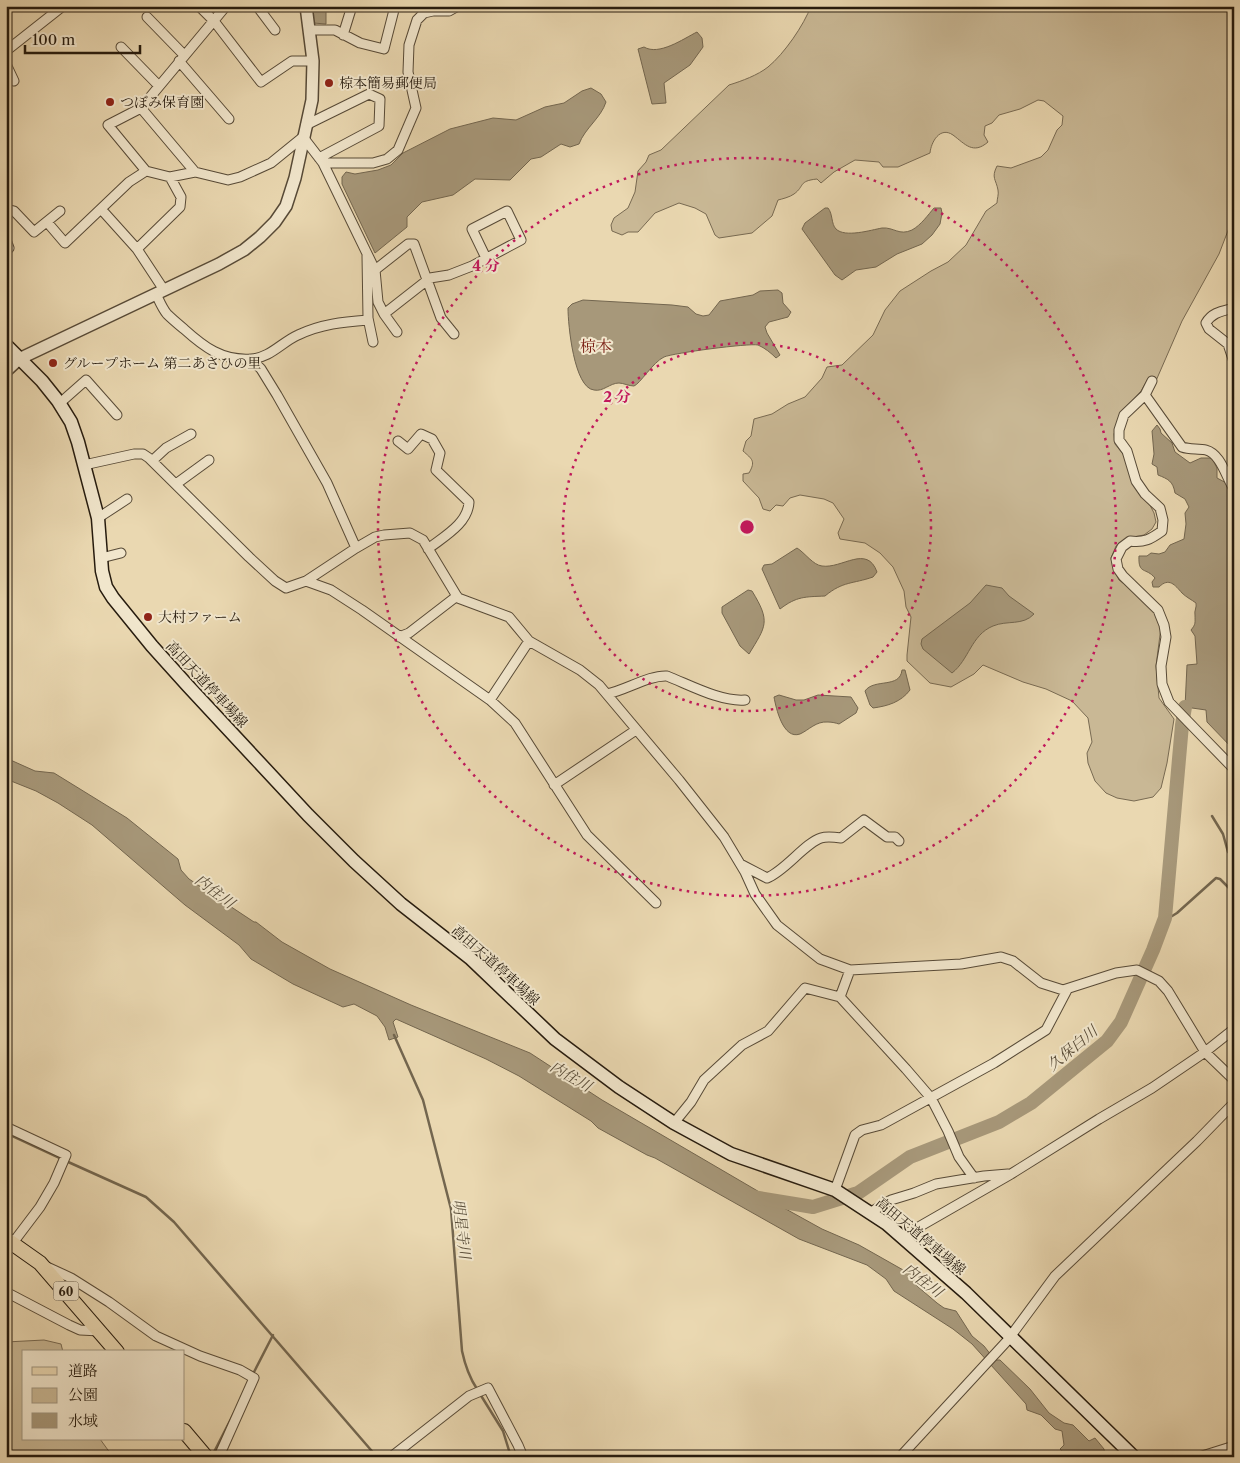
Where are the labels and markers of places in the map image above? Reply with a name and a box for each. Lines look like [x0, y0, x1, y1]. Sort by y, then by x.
place label: 椋本簡易郵便局 [339, 74, 437, 92]
marker: 椋本簡易郵便局 [323, 77, 335, 89]
place label: つぼみ保育園 [120, 93, 204, 111]
marker: つぼみ保育園 [104, 96, 116, 108]
place label: グループホーム 第二あさひの里 [63, 354, 262, 372]
marker: グループホーム 第二あさひの里 [47, 357, 59, 369]
centre of rings [738, 518, 756, 536]
place label: 大村ファーム [158, 608, 242, 626]
marker: 大村ファーム [142, 611, 154, 623]

